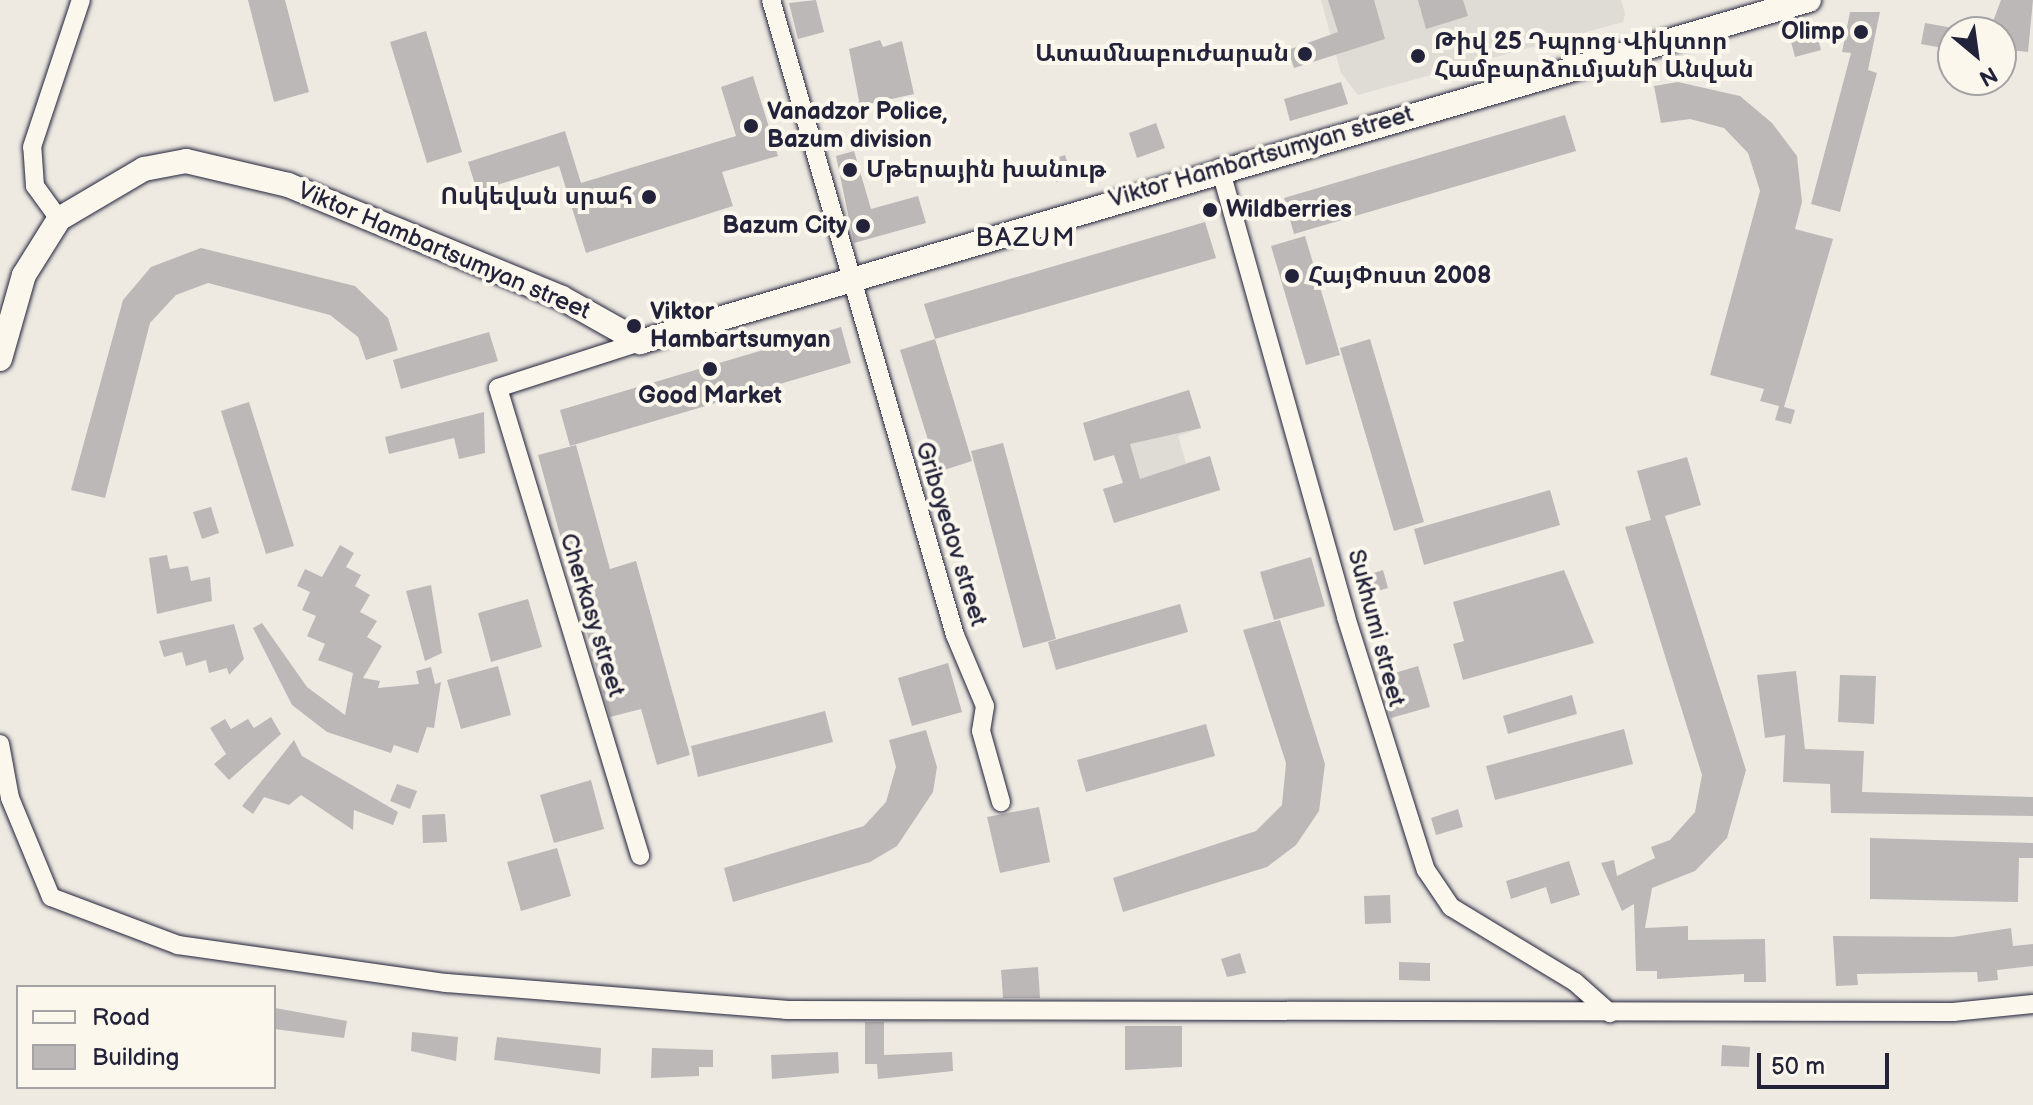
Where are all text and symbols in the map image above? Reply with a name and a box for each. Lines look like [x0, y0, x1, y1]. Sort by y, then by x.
north arrow [1937, 16, 2017, 96]
place label: Olimp [1781, 18, 1845, 46]
marker: Olimp [1852, 23, 1870, 41]
place label: Թիվ 25 Դպրոց Վիկտոր Համբարձումյանի Անվան [1434, 28, 1754, 84]
place label: Ատամնաբուժարան [1035, 40, 1289, 68]
marker: Ատամնաբուժարան [1296, 45, 1314, 63]
marker: Թիվ 25 Դպրոց Վիկտոր Համբարձումյանի Անվան [1409, 47, 1427, 65]
text: N [1974, 60, 2002, 91]
place label: Vanadzor Police, Bazum division [767, 98, 948, 154]
street label: Viktor Hambartsumyan street [1106, 100, 1416, 214]
marker: Vanadzor Police, Bazum division [742, 117, 760, 135]
place label: Մթերային խանութ [866, 156, 1106, 184]
marker: Մթերային խանութ [841, 161, 859, 179]
street label: Viktor Hambartsumyan street [293, 176, 595, 326]
place label: Ոսկեվան սրահ [440, 183, 633, 211]
marker: Ոսկեվան սրահ [640, 188, 658, 206]
place label: Wildberries [1226, 196, 1352, 224]
marker: Wildberries [1201, 201, 1219, 219]
place label: Bazum City [722, 212, 847, 240]
marker: Bazum City [854, 217, 872, 235]
district label: BAZUM [975, 223, 1077, 255]
place label: ՀայՓոստ 2008 [1308, 262, 1491, 290]
marker: ՀայՓոստ 2008 [1283, 267, 1301, 285]
place label: Viktor Hambartsumyan [650, 298, 831, 354]
marker: Viktor Hambartsumyan [625, 317, 643, 335]
marker: Good Market [701, 360, 719, 378]
place label: Good Market [638, 382, 782, 410]
street label: Griboyedov street [909, 438, 993, 630]
street label: Cherkasy street [553, 529, 631, 701]
street label: Sukhumi street [1341, 546, 1411, 710]
legend [16, 985, 276, 1089]
text: Road [92, 1003, 150, 1032]
scale bar [1761, 1037, 1893, 1087]
text: Building [92, 1043, 179, 1072]
text: 50 m [1771, 1052, 1825, 1081]

